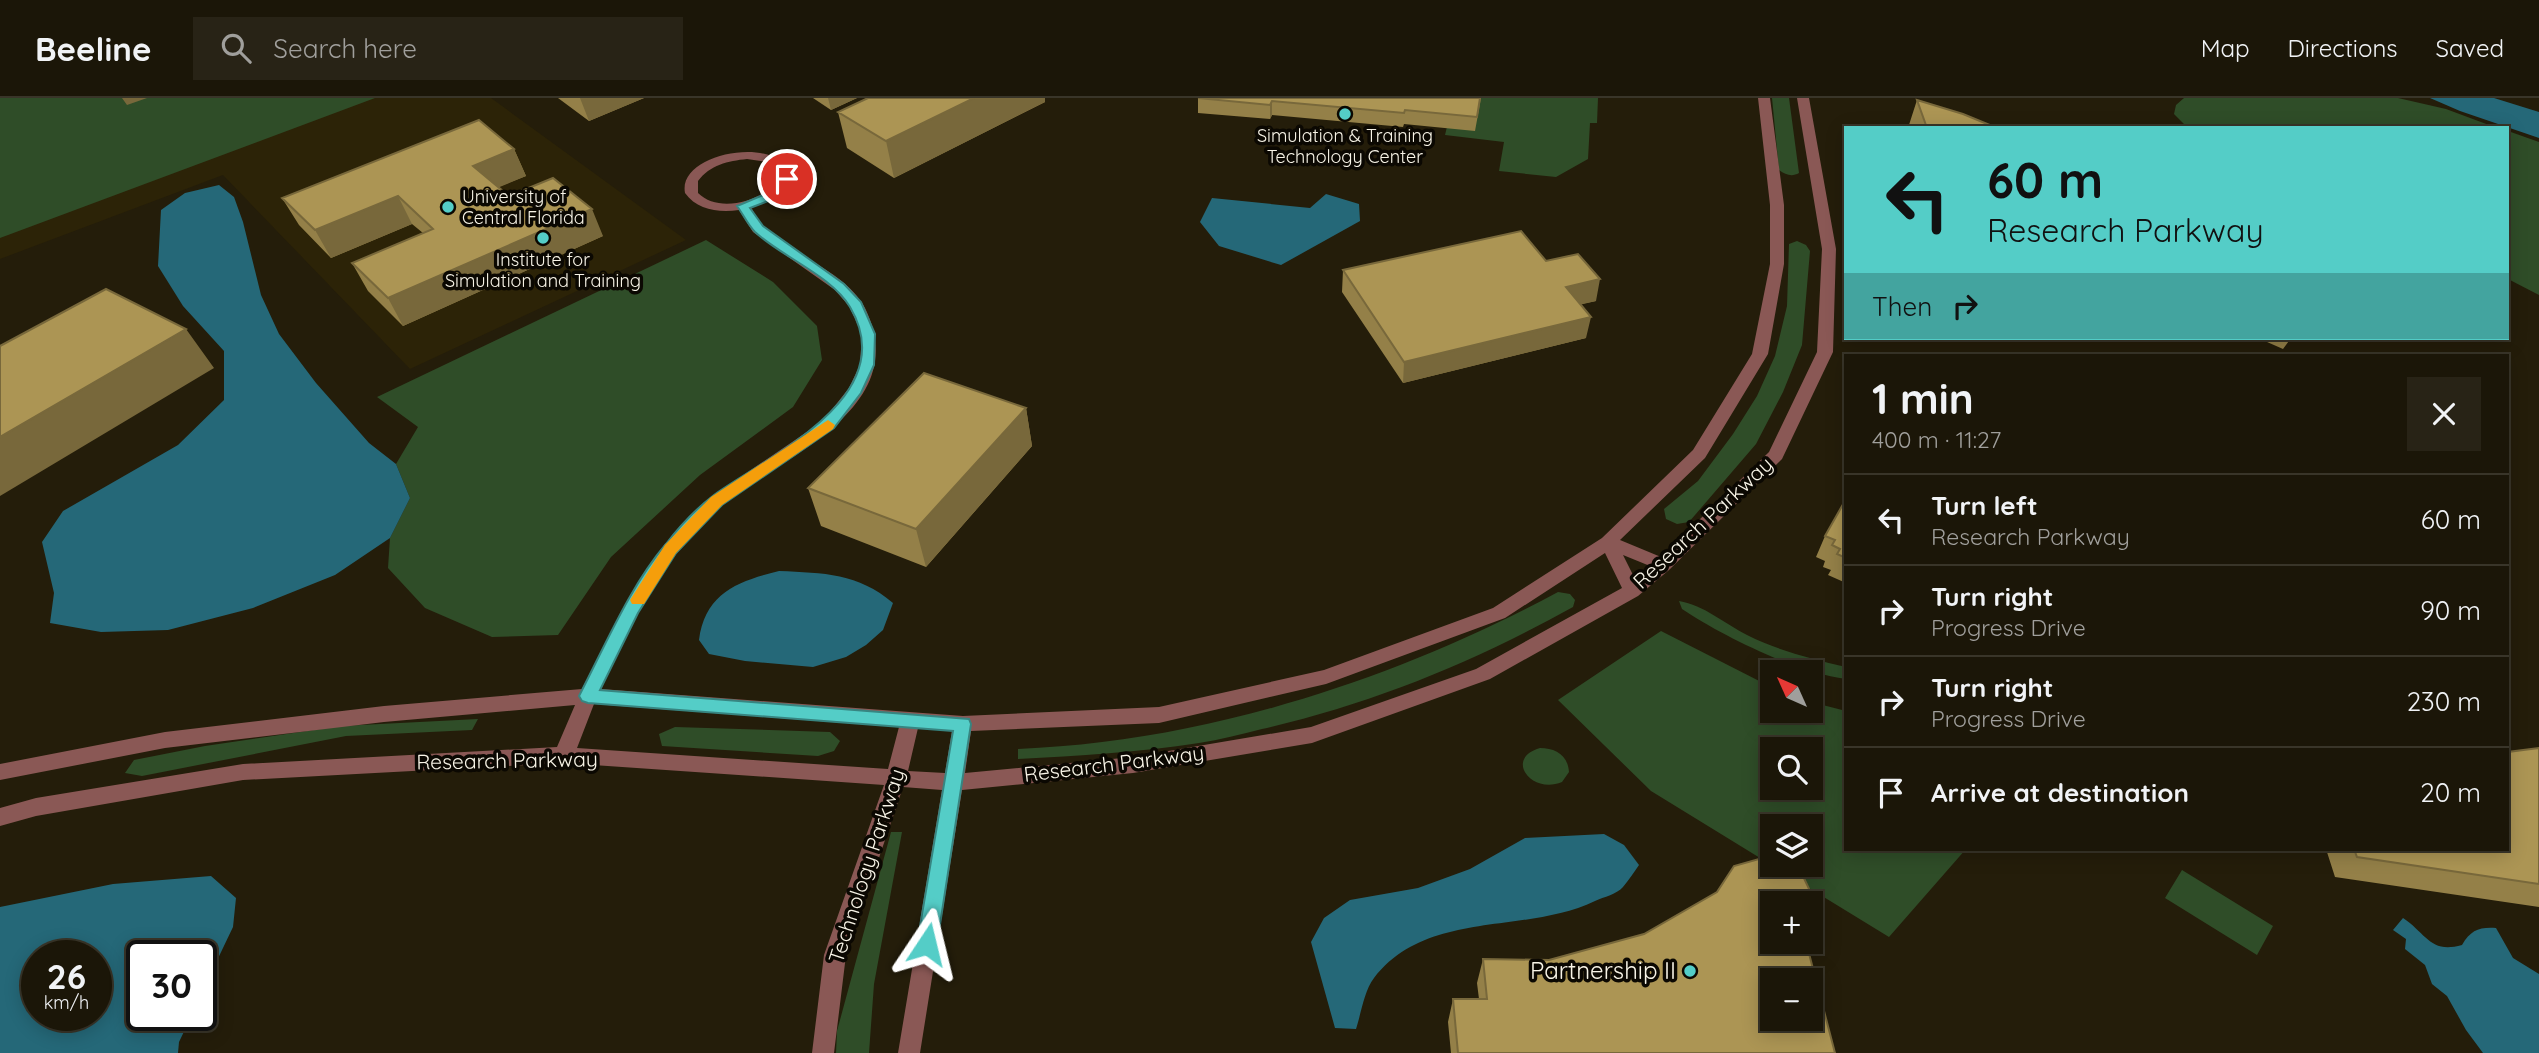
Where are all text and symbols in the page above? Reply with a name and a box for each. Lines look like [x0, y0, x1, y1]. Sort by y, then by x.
search box [193, 17, 683, 80]
text: Beeline [35, 28, 151, 69]
icon: search [217, 29, 255, 67]
text: Search here [273, 32, 417, 65]
text: Map [2201, 33, 2250, 63]
text: Directions [2288, 33, 2398, 63]
text: Saved [2436, 33, 2504, 63]
marker: Simulation & Training Technology Center [1337, 106, 1353, 122]
place label: Simulation & Training Technology Center [1257, 124, 1433, 168]
pin [757, 149, 817, 209]
text: 60 m [1987, 149, 2103, 210]
icon: left [1872, 154, 1963, 245]
icon: arrive [768, 160, 806, 198]
place label: University of Central Florida [462, 185, 585, 229]
marker: University of Central Florida [440, 199, 456, 215]
text: Research Parkway [1987, 210, 2264, 250]
marker: Institute for Simulation and Training [535, 230, 551, 246]
place label: Institute for Simulation and Training [445, 248, 641, 292]
icon: right [1946, 287, 1984, 325]
text: Then [1872, 290, 1932, 323]
text: 1 min [1872, 372, 1974, 425]
button: close [2407, 377, 2481, 451]
text: 400 m · 11:27 [1872, 425, 2001, 454]
street label: Research Parkway [1627, 451, 1778, 594]
text: Turn left [1931, 489, 2038, 522]
icon: left [1872, 501, 1910, 539]
text: 60 m [2421, 503, 2481, 536]
text: Research Parkway [1931, 522, 2130, 551]
text: Turn right [1931, 580, 2053, 613]
icon: right [1872, 592, 1910, 630]
text: 90 m [2420, 594, 2481, 627]
text: Progress Drive [1931, 613, 2086, 642]
north arrow [1760, 660, 1824, 723]
map controls [1760, 660, 1823, 1031]
text: Turn right [1931, 671, 2053, 704]
icon: right [1872, 683, 1910, 721]
text: 230 m [2407, 685, 2481, 718]
text: Progress Drive [1931, 704, 2086, 733]
button: search [1760, 737, 1823, 800]
street label: Research Parkway [1022, 739, 1206, 787]
street label: Research Parkway [416, 745, 598, 775]
street label: Technology Parkway [822, 765, 910, 966]
icon: arrive [1872, 774, 1910, 812]
text: Arrive at destination [1931, 776, 2189, 809]
text: 20 m [2420, 776, 2481, 809]
button: layers [1760, 814, 1823, 877]
button: + [1760, 891, 1823, 954]
position arrow [890, 907, 964, 981]
speed limit sign: 30 [126, 940, 217, 1031]
text: 26 [47, 954, 86, 998]
place label: Partnership II [1530, 955, 1676, 985]
marker: Partnership II [1682, 963, 1698, 979]
button: − [1760, 968, 1823, 1031]
text: km/h [44, 991, 89, 1014]

